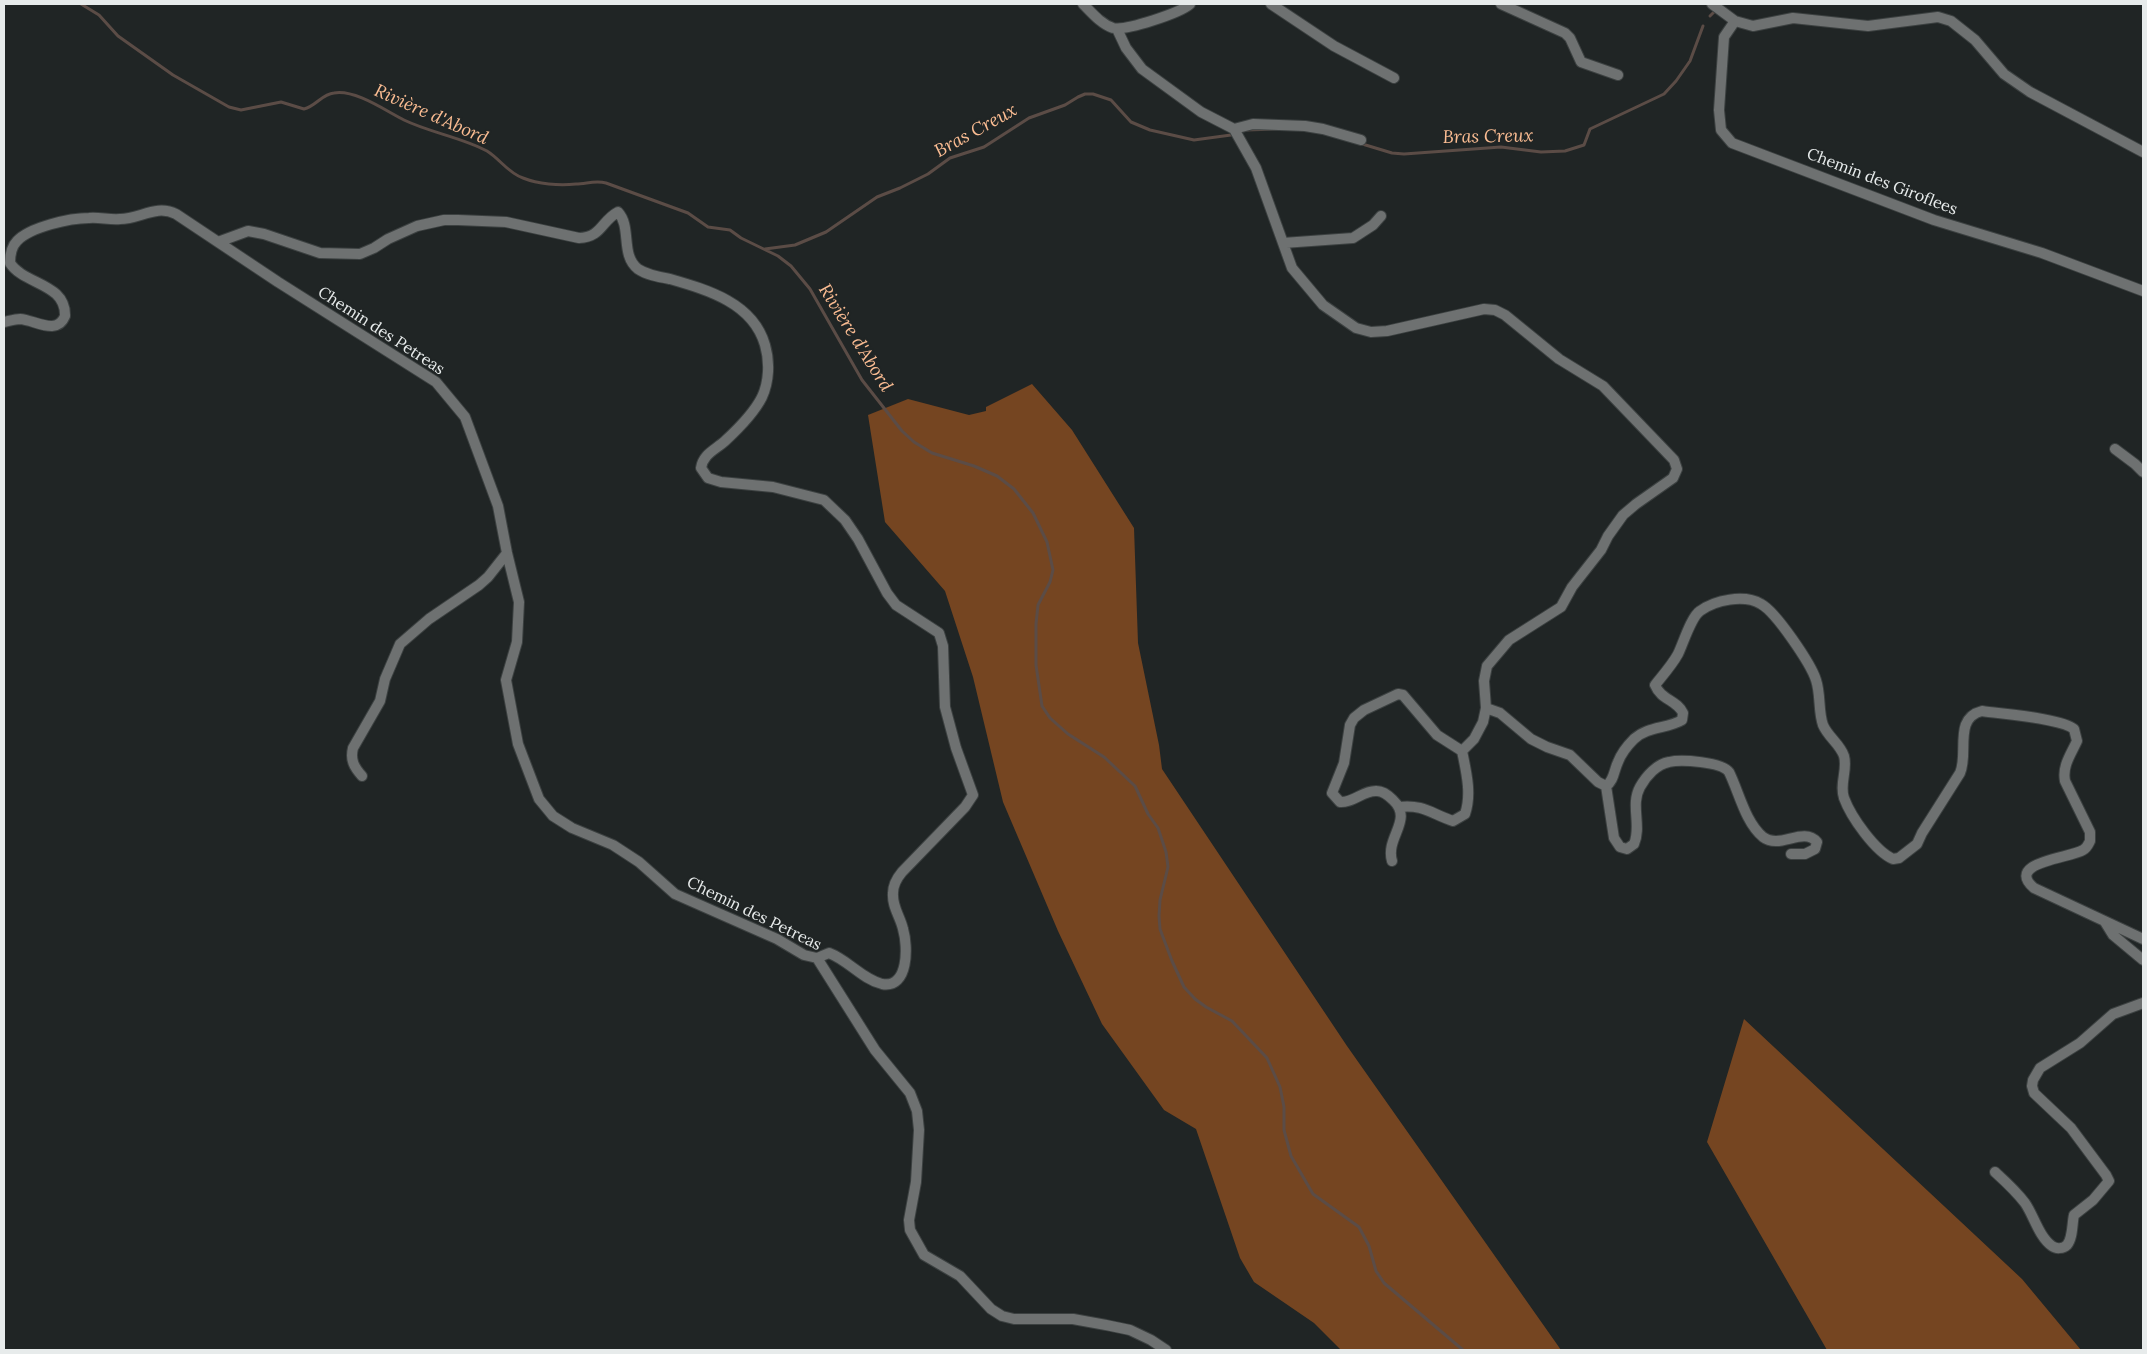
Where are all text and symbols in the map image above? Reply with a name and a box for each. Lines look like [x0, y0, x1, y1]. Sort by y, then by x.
water label: Rivière d'Abord [371, 80, 491, 150]
water label: Bras Creux [931, 100, 1021, 162]
water label: Bras Creux [1442, 125, 1534, 149]
street label: Chemin des Giroflees [1804, 144, 1960, 220]
water label: Rivière d'Abord [813, 280, 897, 396]
street label: Chemin des Petreas [314, 283, 448, 379]
street label: Chemin des Petreas [684, 873, 824, 955]

